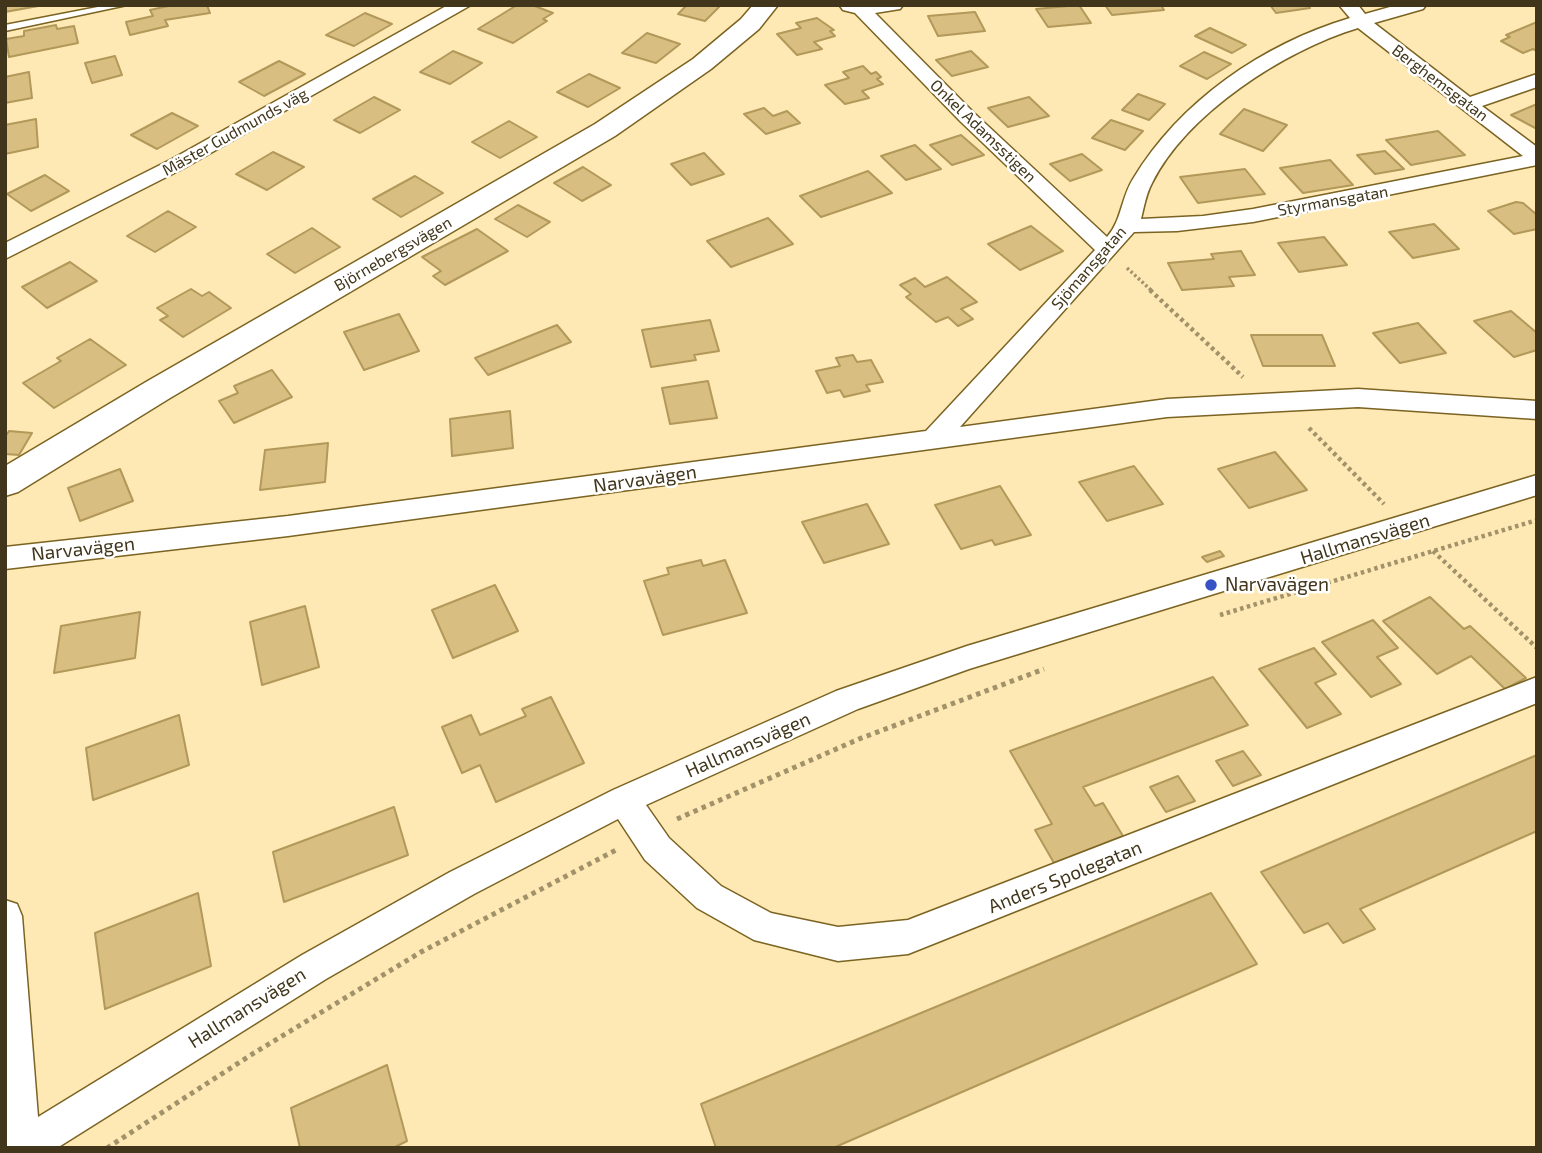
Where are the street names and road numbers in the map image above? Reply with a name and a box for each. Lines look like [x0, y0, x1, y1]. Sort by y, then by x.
street label: Berghemsgatan [1388, 41, 1492, 125]
street label: Onkel Adamsstigen [926, 76, 1040, 186]
street label: Mäster Gudmunds väg [159, 84, 311, 180]
street label: Styrmansgatan [1276, 182, 1390, 220]
street label: Björnebergsvägen [331, 213, 455, 295]
street label: Sjömansgatan [1048, 222, 1130, 314]
street label: Narvavägen [592, 460, 698, 498]
street label: Hallmansvägen [1297, 508, 1433, 570]
street label: Narvavägen [30, 532, 136, 566]
street label: Hallmansvägen [682, 707, 814, 783]
street label: Anders Spolegatan [985, 836, 1145, 918]
street label: Hallmansvägen [184, 963, 310, 1053]

